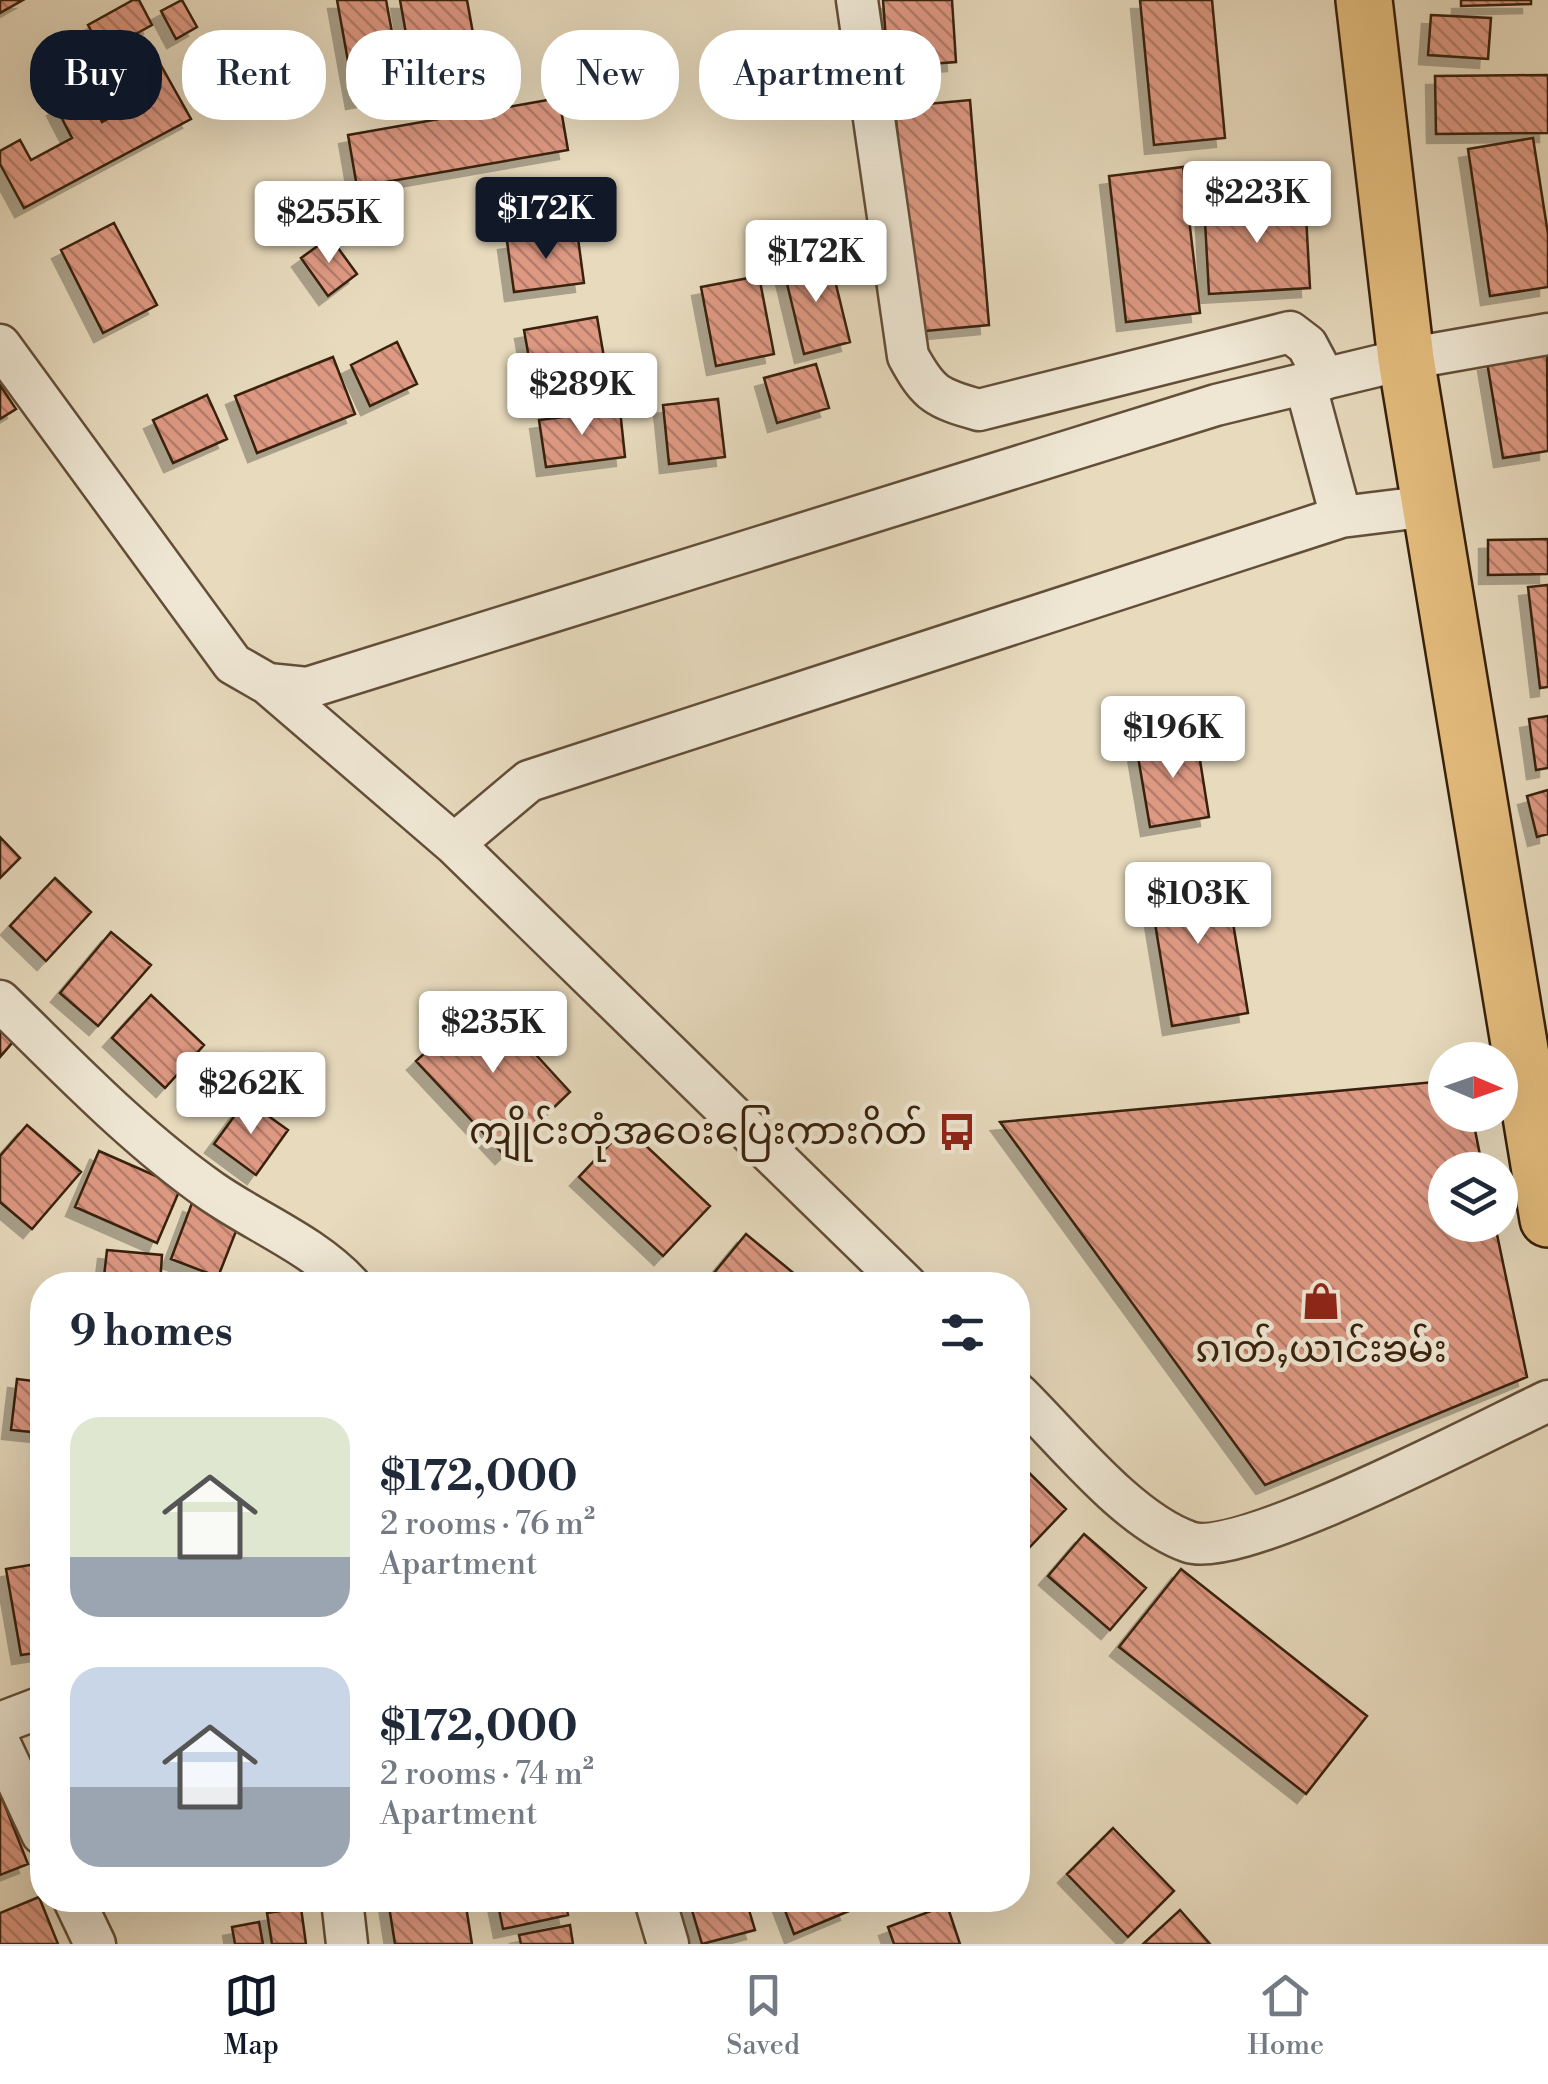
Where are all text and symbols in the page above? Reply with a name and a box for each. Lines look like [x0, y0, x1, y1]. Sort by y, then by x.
chip: Buy [30, 30, 162, 120]
chip: Rent [182, 30, 326, 120]
chip: Filters [346, 30, 521, 120]
chip: New [541, 30, 679, 120]
chip: Apartment [699, 30, 941, 120]
pin: $223K [1187, 161, 1327, 246]
text: $223K [1205, 173, 1309, 213]
pin: $172K [476, 177, 616, 262]
pin: $255K [259, 181, 399, 266]
text: $172K [498, 189, 594, 229]
text: $255K [277, 193, 381, 233]
pin: $172K [746, 220, 886, 305]
text: $172K [768, 232, 864, 272]
pin: $289K [512, 353, 652, 438]
text: $289K [529, 365, 635, 405]
pin: $196K [1103, 696, 1243, 781]
text: $196K [1123, 708, 1223, 748]
pin: $103K [1128, 862, 1268, 947]
text: $103K [1147, 874, 1249, 914]
pin: $235K [423, 991, 563, 1076]
text: $235K [441, 1003, 545, 1043]
north arrow [1428, 1042, 1518, 1132]
map controls [1428, 1042, 1518, 1242]
pin: $262K [181, 1052, 321, 1137]
text: $262K [198, 1064, 304, 1104]
place label: ကျိုင်းတုံအဝေးပြေးကားဂိတ် [469, 1105, 927, 1162]
bus stop icon: ကျိုင်းတုံအဝေးပြေးကားဂိတ် [936, 1111, 978, 1153]
button: layers [1428, 1152, 1518, 1242]
shop icon: ၵၢတ်ႇယၢင်းၶမ်း [1300, 1280, 1342, 1322]
icon: filters [935, 1305, 990, 1360]
text: 9 homes [70, 1306, 233, 1359]
place label: ၵၢတ်ႇယၢင်းၶမ်း [1195, 1323, 1447, 1374]
text: $172,000 [380, 1451, 578, 1504]
icon: home [150, 1457, 270, 1577]
text: 2 rooms · 76 m² [380, 1504, 595, 1544]
text: Apartment [380, 1544, 537, 1584]
text: $172,000 [380, 1701, 578, 1754]
icon: home [150, 1707, 270, 1827]
text: 2 rooms · 74 m² [380, 1754, 594, 1794]
text: Apartment [380, 1794, 537, 1834]
tab: Map [224, 1968, 279, 2063]
tab: Saved [726, 1968, 800, 2063]
tab: Home [1247, 1968, 1324, 2063]

